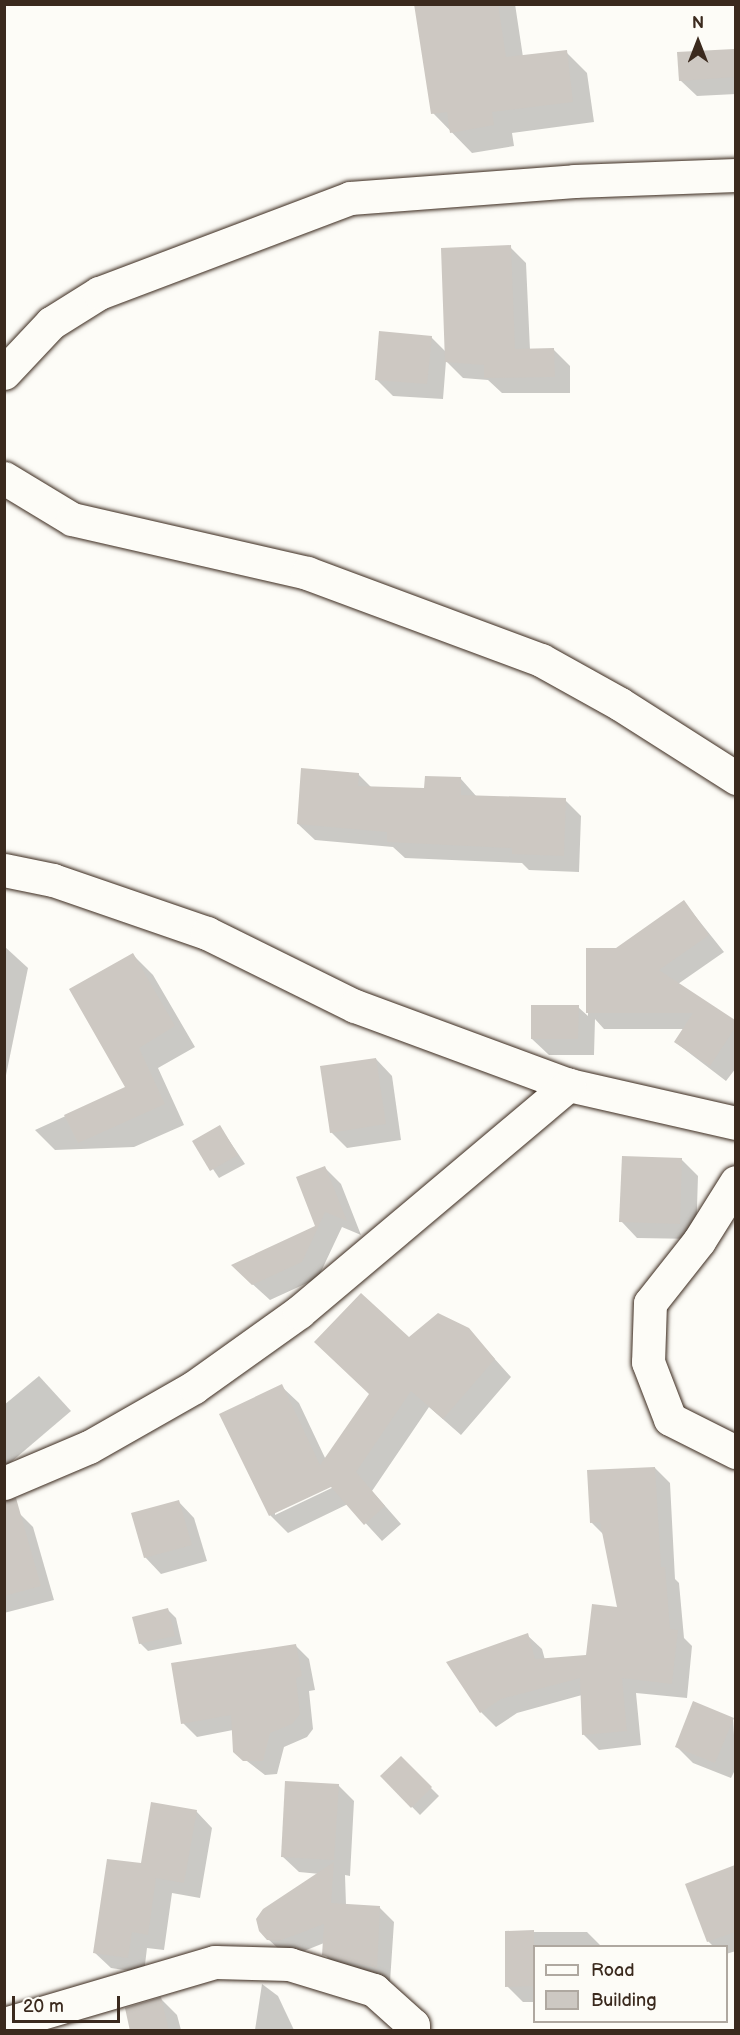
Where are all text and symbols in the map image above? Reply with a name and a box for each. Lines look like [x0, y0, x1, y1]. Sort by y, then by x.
north arrow [668, 12, 728, 72]
text: N [692, 14, 704, 33]
legend [533, 1945, 728, 2023]
text: Road [591, 1960, 635, 1981]
scale bar [15, 1984, 123, 2022]
text: Building [591, 1990, 657, 2011]
text: 20 m [23, 1996, 64, 2017]

